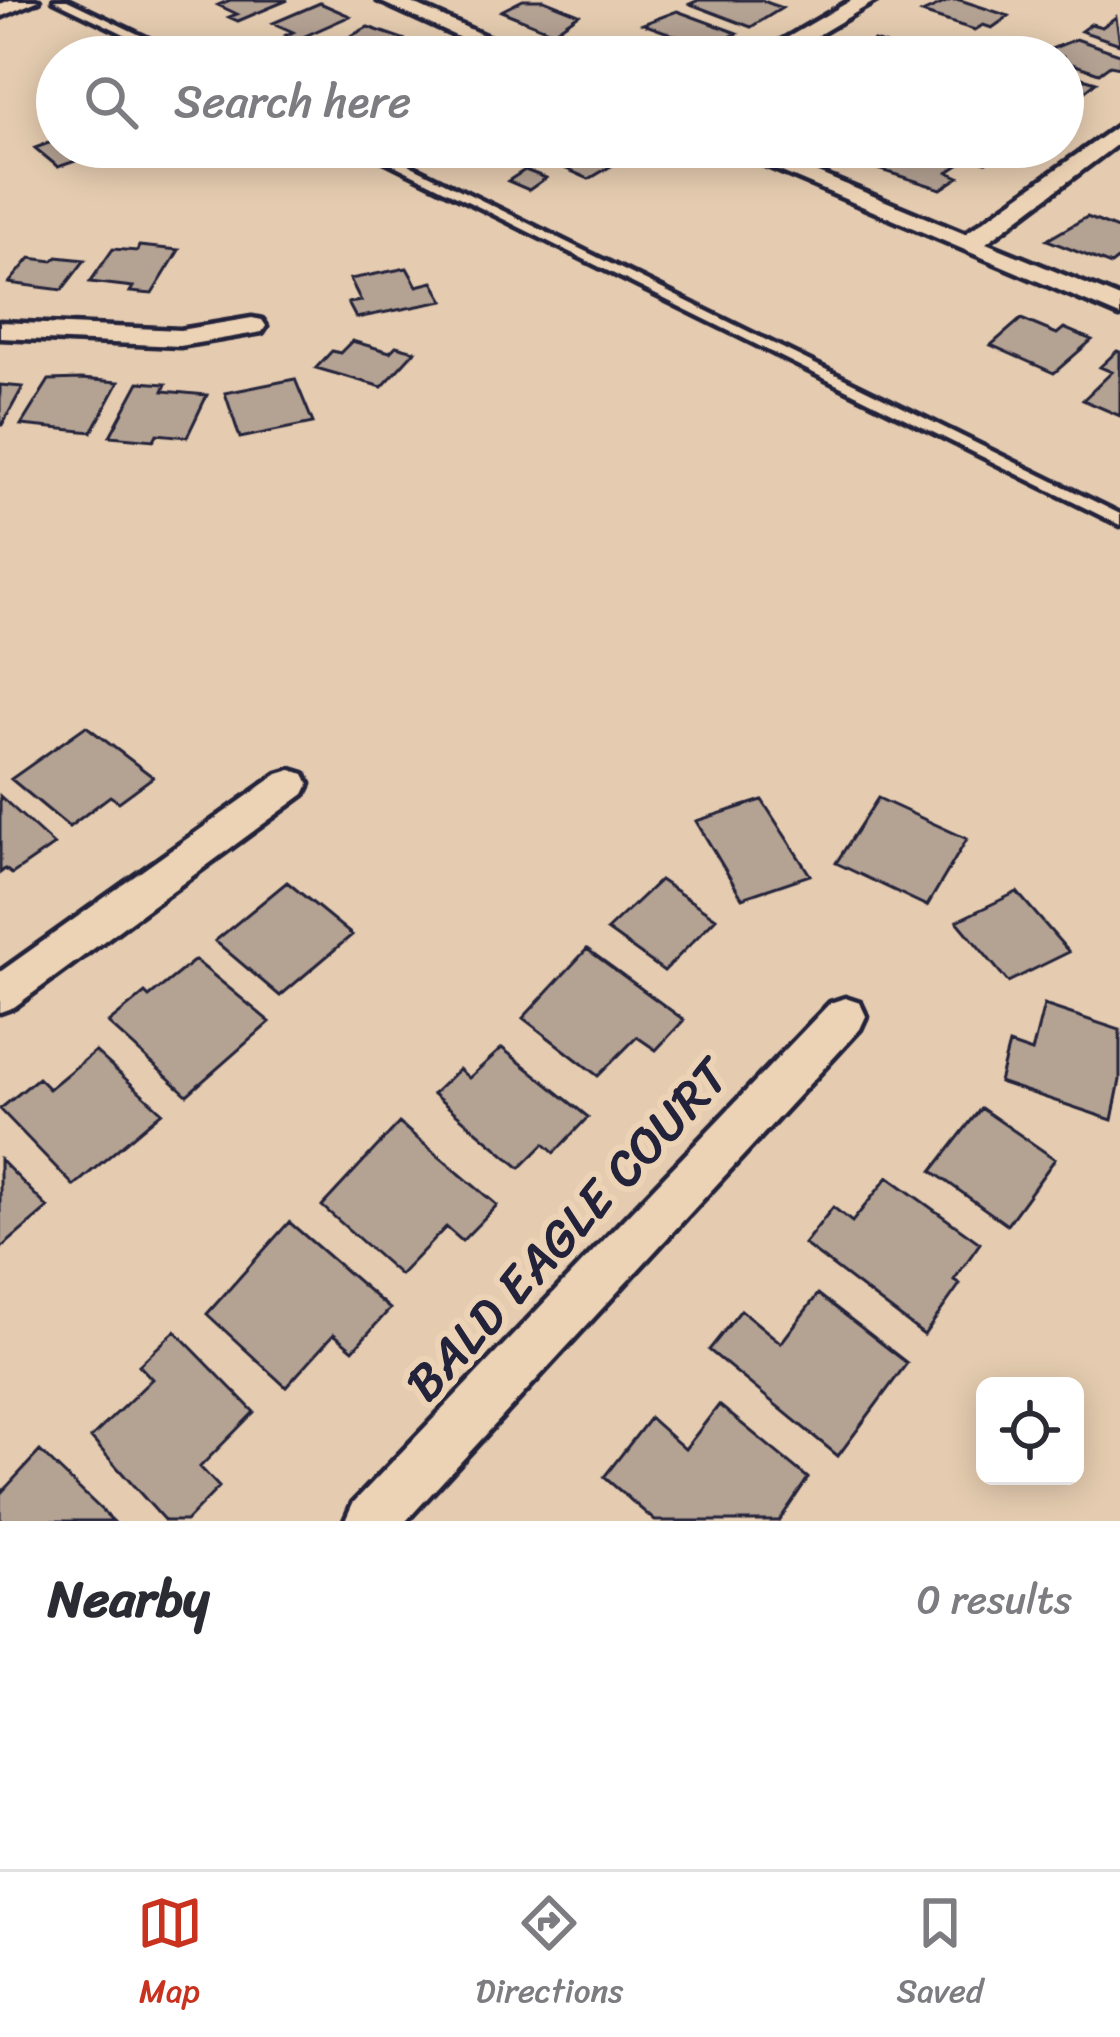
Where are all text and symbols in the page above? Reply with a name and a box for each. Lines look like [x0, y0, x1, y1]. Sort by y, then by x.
search box [36, 36, 1084, 168]
text: Search here [174, 62, 411, 142]
icon: search [78, 69, 144, 135]
street label: BALD EAGLE COURT [382, 1034, 754, 1424]
map controls [976, 1377, 1084, 1485]
button: locate [976, 1377, 1084, 1485]
text: Nearby [48, 1554, 209, 1644]
text: 0 results [916, 1565, 1072, 1634]
tab: Map [137, 1890, 203, 2020]
tab: Directions [476, 1890, 623, 2020]
tab: Saved [896, 1890, 983, 2020]

